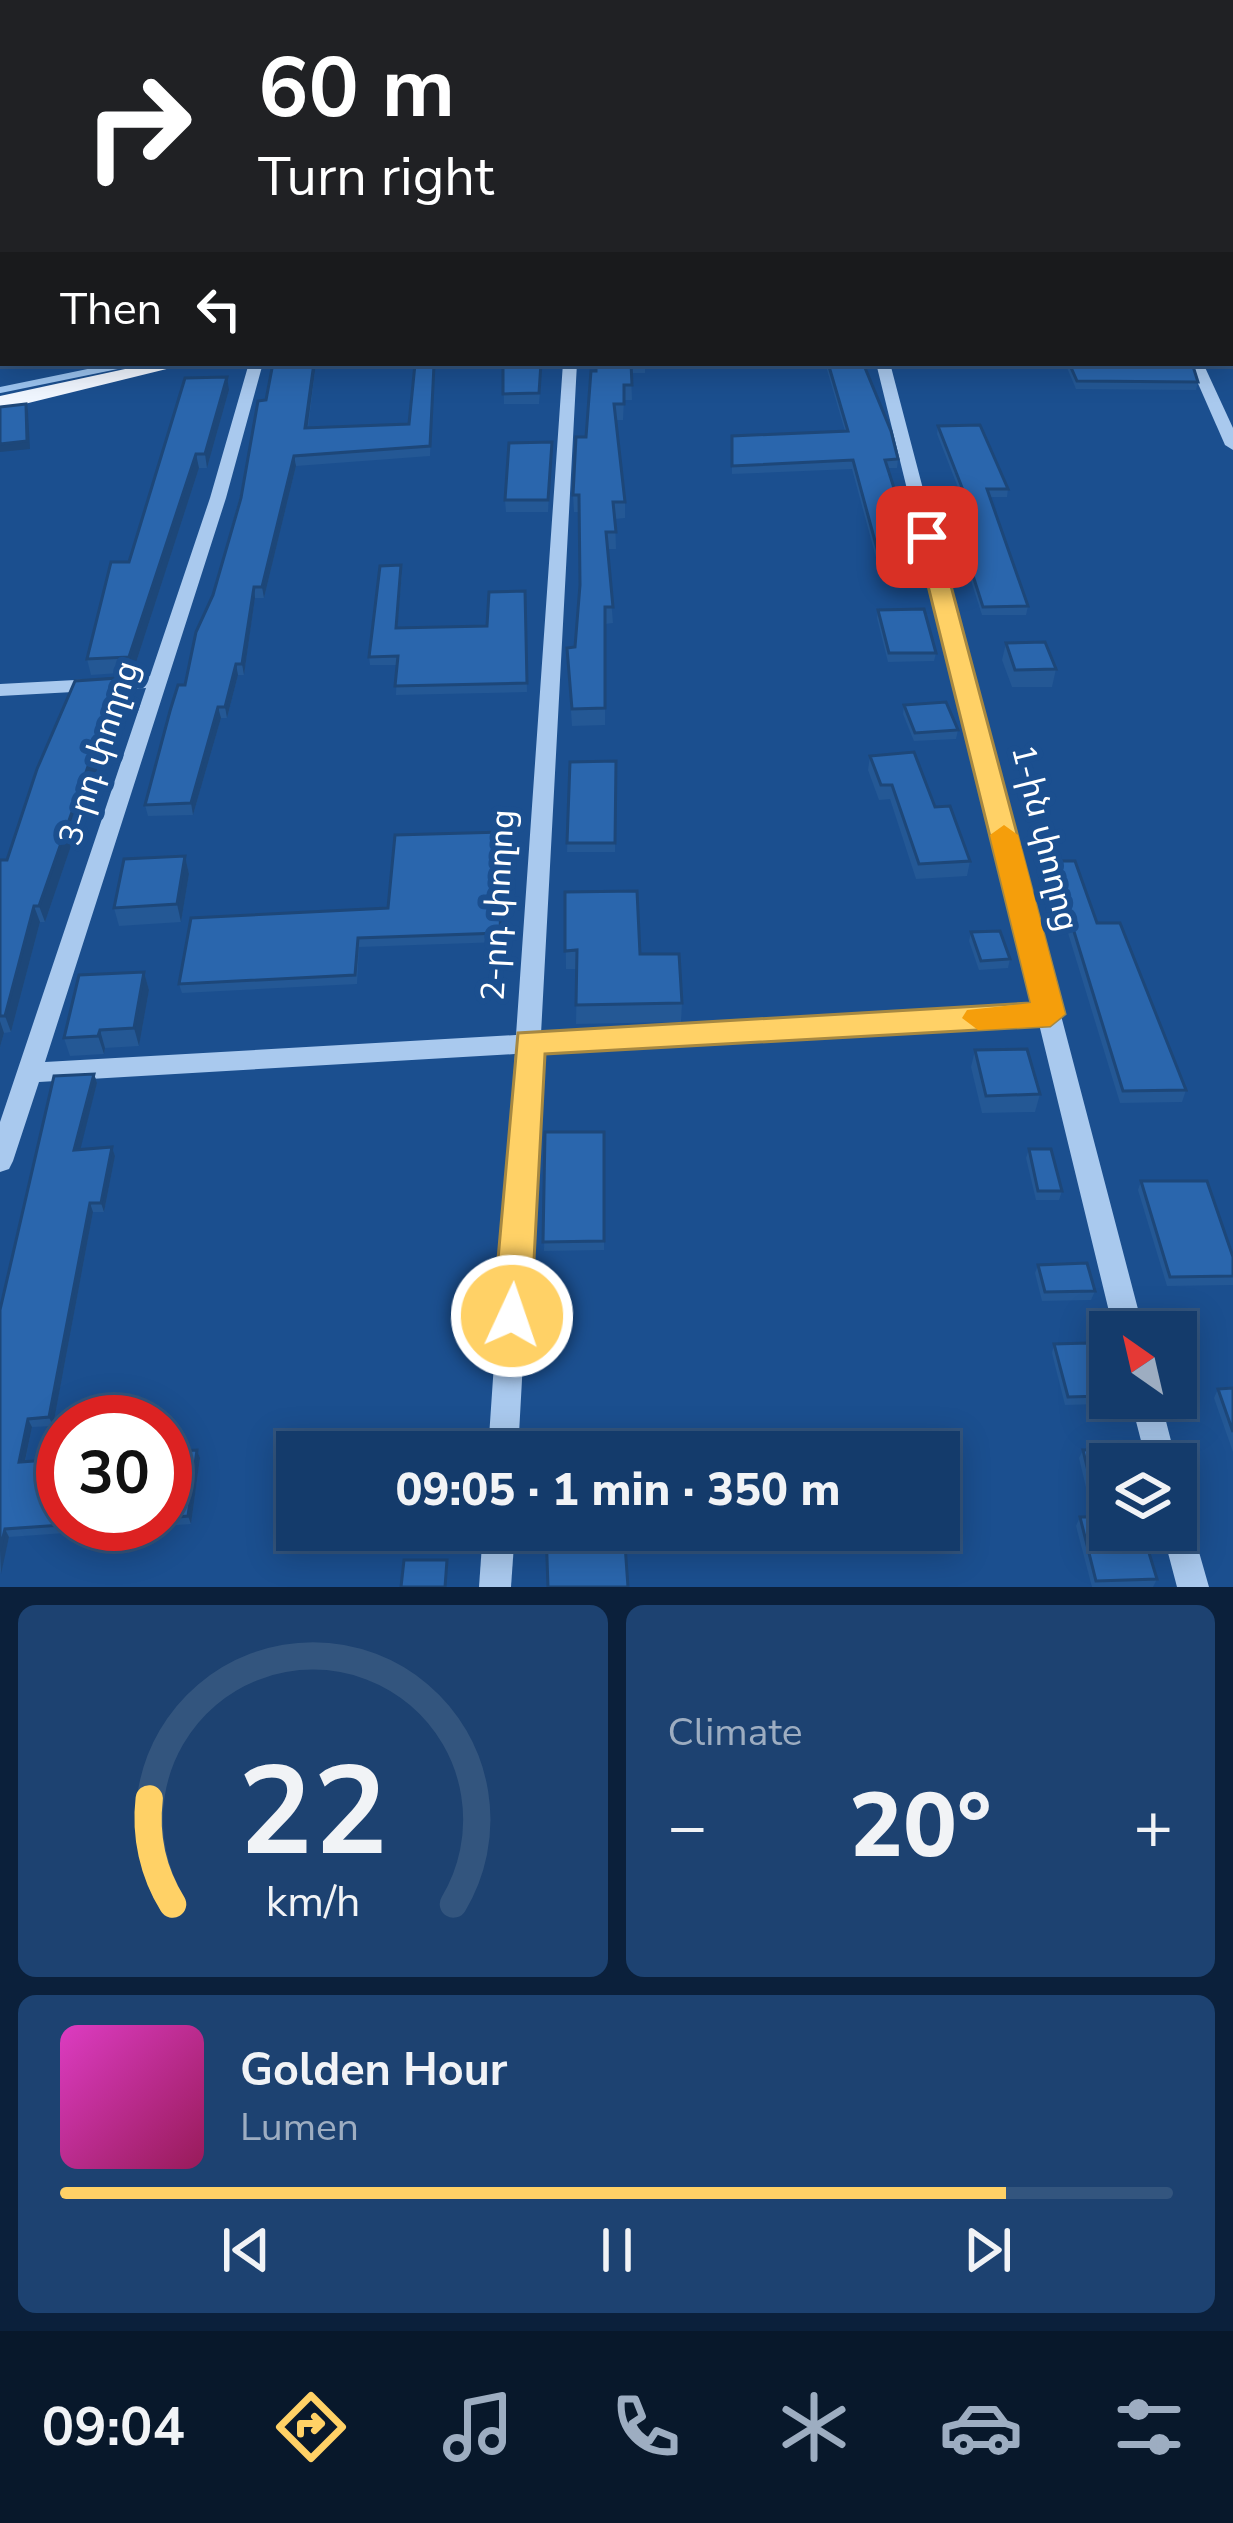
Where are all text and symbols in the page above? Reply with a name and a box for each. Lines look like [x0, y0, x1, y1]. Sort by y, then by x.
text: 60 m [258, 31, 455, 146]
icon: right [60, 48, 216, 204]
text: Turn right [258, 140, 494, 214]
icon: left [186, 276, 252, 342]
text: Then [60, 279, 162, 340]
pin [876, 486, 978, 588]
icon: arrive [894, 504, 960, 570]
street label: 3-րդ փողոց [48, 655, 150, 851]
street label: 1-ին փողոց [1000, 740, 1090, 936]
street label: 2-րդ փողոց [471, 808, 525, 1002]
position arrow [449, 1253, 575, 1379]
north arrow [1089, 1311, 1197, 1419]
map controls [1089, 1311, 1197, 1551]
speed limit sign: 30 [36, 1395, 192, 1551]
button: layers [1089, 1443, 1197, 1551]
text: 09:05 · 1 min · 350 m [395, 1460, 841, 1521]
text: Climate [668, 1706, 803, 1759]
text: 22 [238, 1727, 388, 1897]
text: 20° [849, 1765, 992, 1888]
text: − [668, 1782, 707, 1872]
text: + [1133, 1782, 1173, 1872]
text: km/h [265, 1873, 360, 1931]
text: Golden Hour [240, 2040, 507, 2101]
text: Lumen [240, 2101, 359, 2154]
icon: previous [213, 2217, 279, 2283]
icon: pause [584, 2217, 650, 2283]
icon: next [955, 2217, 1021, 2283]
icon: directions [269, 2385, 353, 2469]
icon: music [436, 2385, 520, 2469]
icon: phone [604, 2385, 688, 2469]
icon: climate [772, 2385, 856, 2469]
icon: car [939, 2385, 1023, 2469]
icon: filters [1107, 2385, 1191, 2469]
text: 09:04 [42, 2390, 185, 2464]

